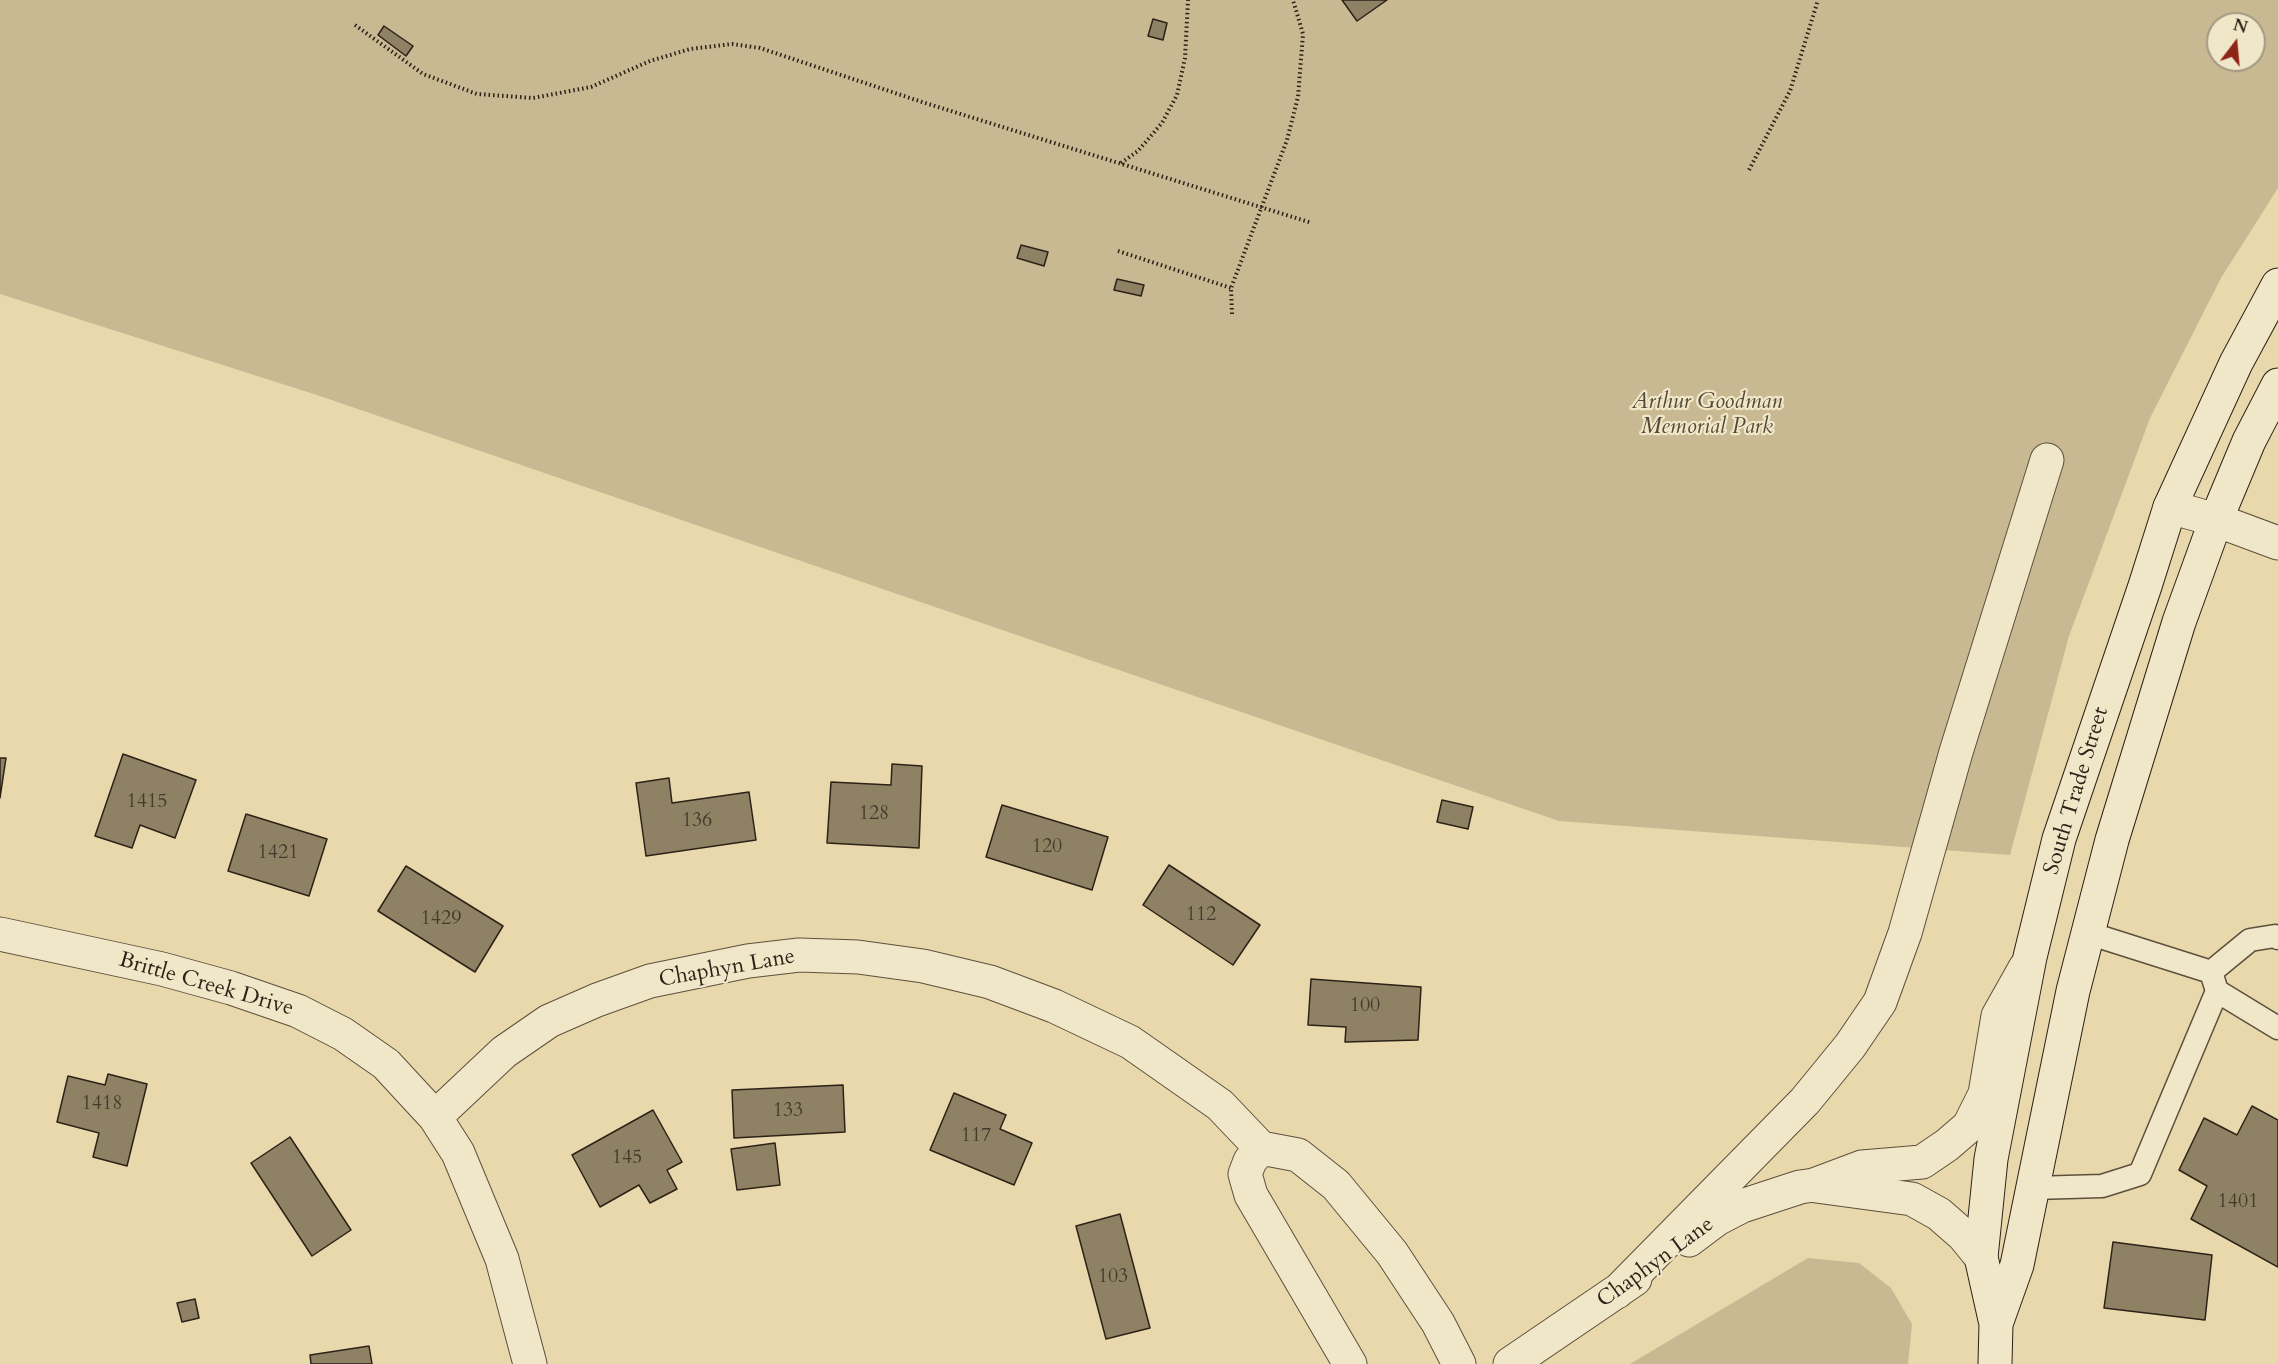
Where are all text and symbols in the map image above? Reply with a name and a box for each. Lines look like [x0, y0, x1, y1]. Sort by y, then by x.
north arrow [2206, 12, 2266, 72]
text: N [2231, 14, 2250, 39]
park label: Arthur Goodman Memorial Park [1632, 390, 1782, 442]
street label: South Trade Street [2039, 704, 2115, 878]
house number: 1415 [127, 790, 167, 814]
house number: 128 [859, 802, 889, 826]
house number: 136 [682, 809, 712, 833]
house number: 120 [1032, 835, 1062, 859]
house number: 1421 [258, 841, 298, 865]
house number: 112 [1186, 903, 1216, 927]
house number: 1429 [421, 907, 461, 931]
street label: Chaphyn Lane [657, 944, 797, 994]
street label: Brittle Creek Drive [116, 947, 296, 1023]
house number: 100 [1350, 994, 1380, 1018]
house number: 1418 [82, 1092, 122, 1116]
house number: 133 [773, 1099, 803, 1123]
house number: 117 [961, 1124, 991, 1148]
house number: 145 [612, 1146, 642, 1170]
house number: 1401 [2218, 1190, 2258, 1214]
street label: Chaphyn Lane [1593, 1212, 1719, 1314]
house number: 103 [1098, 1265, 1128, 1289]

